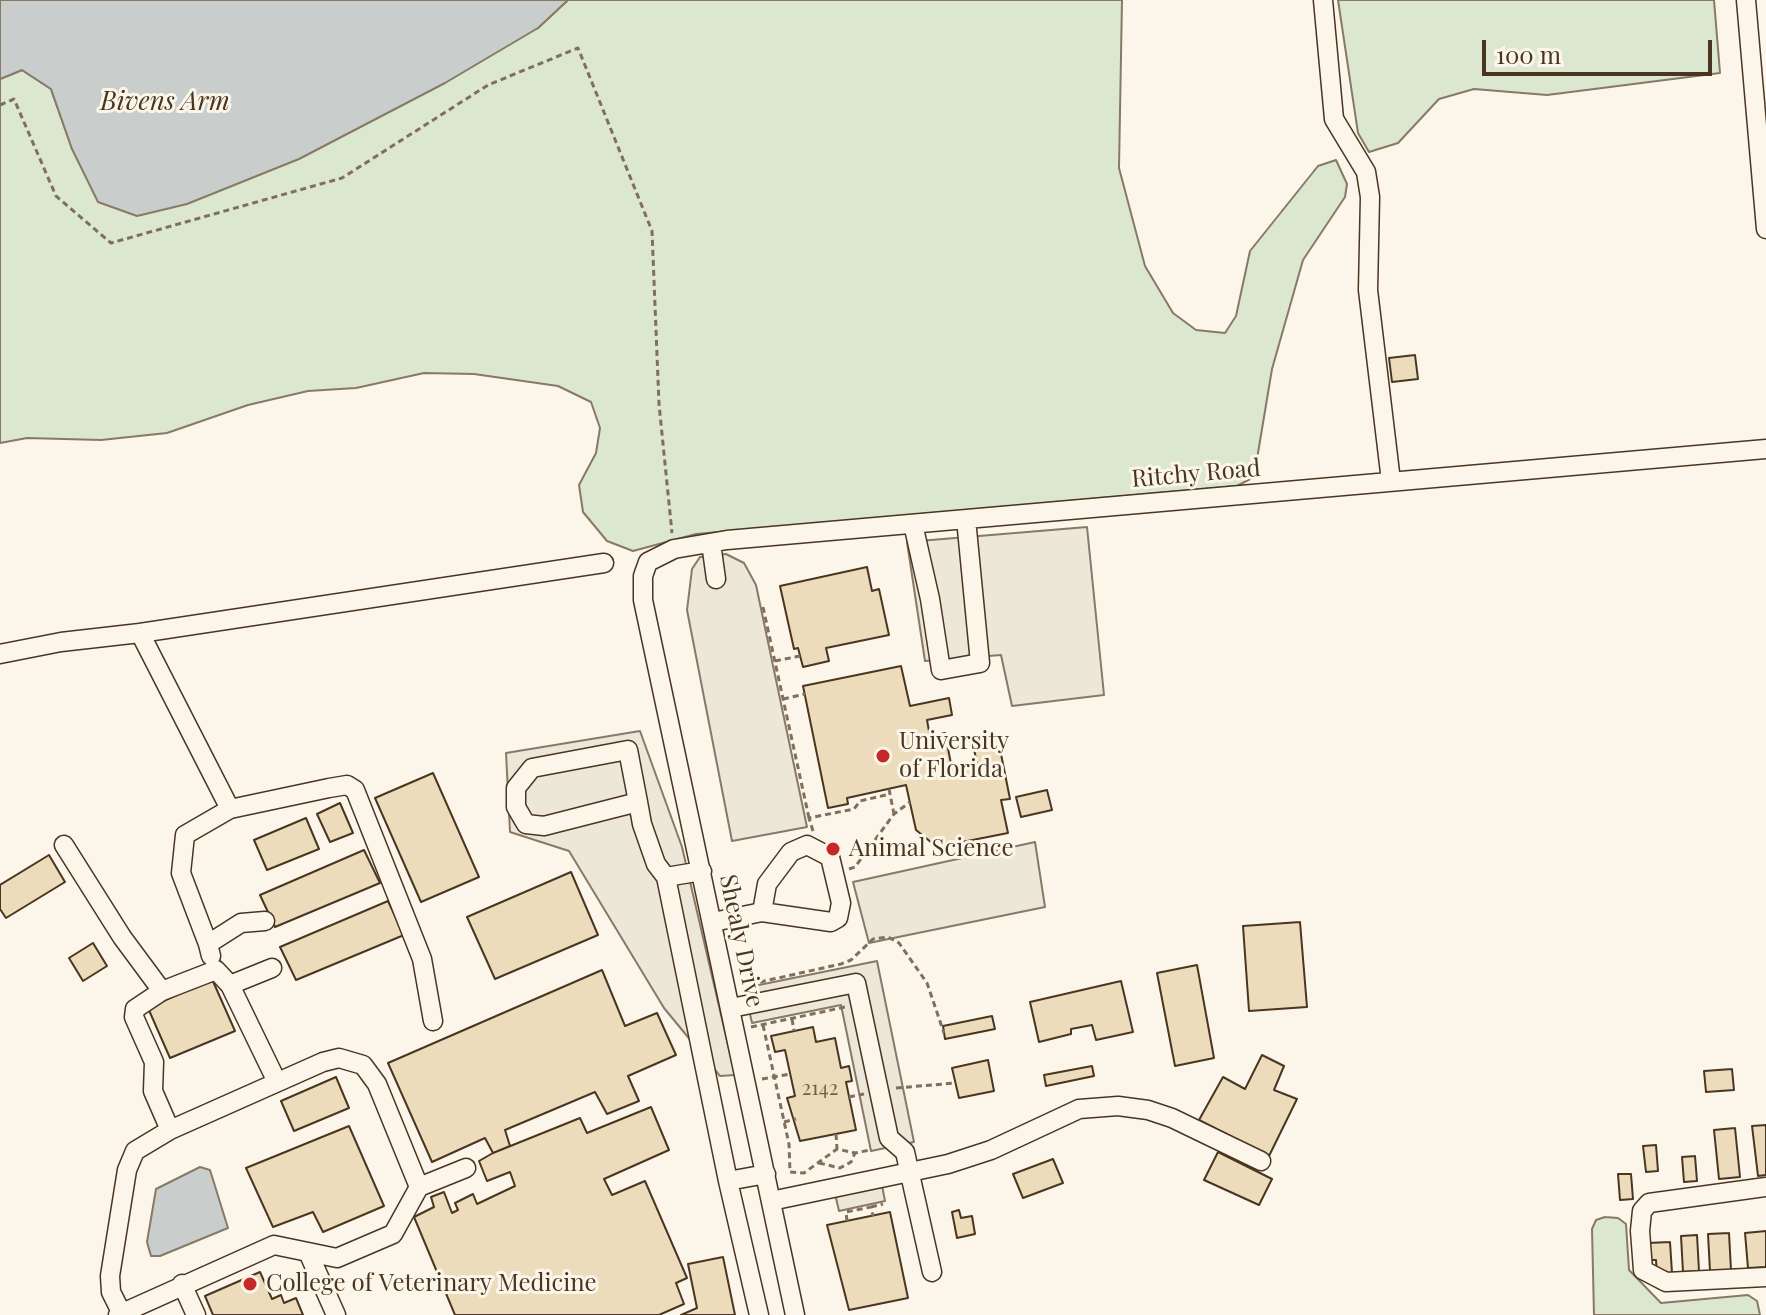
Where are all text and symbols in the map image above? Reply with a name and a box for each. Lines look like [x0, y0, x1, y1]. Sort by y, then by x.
scale bar [1486, 24, 1716, 74]
text: 100 m [1496, 38, 1561, 70]
water label: Bivens Arm [100, 86, 230, 118]
street label: Ritchy Road [1130, 454, 1262, 494]
place label: University of Florida [899, 728, 1009, 784]
marker: University of Florida [874, 747, 892, 765]
place label: Animal Science [849, 835, 1014, 863]
marker: Animal Science [824, 840, 842, 858]
street label: Shealy Drive [713, 872, 769, 1010]
house number: 2142 [802, 1077, 838, 1101]
place label: College of Veterinary Medicine [266, 1270, 597, 1298]
marker: College of Veterinary Medicine [241, 1275, 259, 1293]

